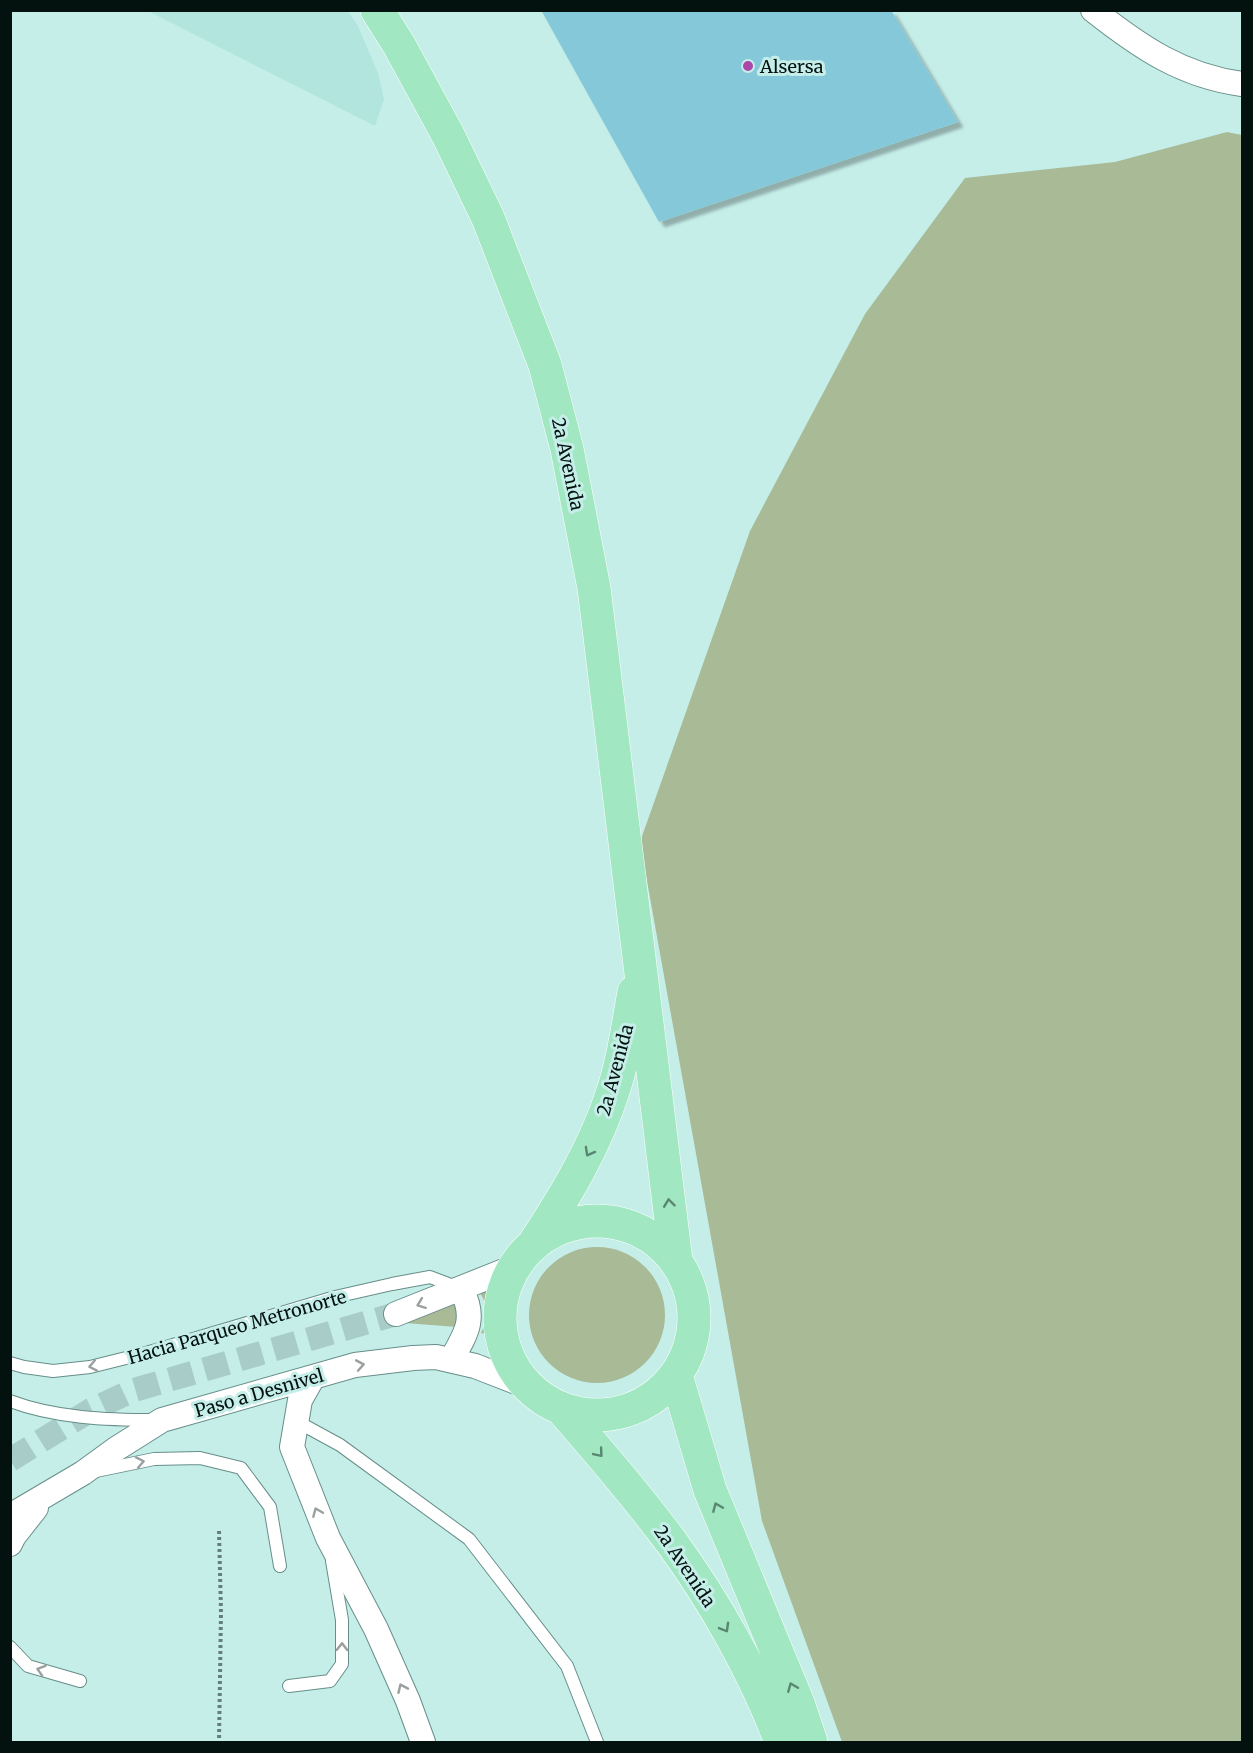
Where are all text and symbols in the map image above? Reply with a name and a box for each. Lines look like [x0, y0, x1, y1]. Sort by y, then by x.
place label: Alsersa [759, 55, 824, 78]
marker: Alsersa [741, 59, 755, 73]
street label: 2a Avenida [547, 416, 589, 513]
street label: 2a Avenida [592, 1021, 638, 1118]
one-way arrow [584, 1146, 596, 1156]
one-way arrow [663, 1198, 676, 1207]
street label: Hacia Parqueo Metronorte [125, 1285, 349, 1369]
one-way arrow [416, 1297, 426, 1310]
one-way arrow [88, 1359, 98, 1372]
one-way arrow [355, 1359, 365, 1371]
street label: Paso a Desnivel [192, 1363, 327, 1422]
one-way arrow [592, 1446, 603, 1457]
one-way arrow [135, 1456, 145, 1469]
one-way arrow [712, 1502, 724, 1513]
one-way arrow [312, 1508, 324, 1519]
street label: 2a Avenida [649, 1521, 721, 1612]
one-way arrow [718, 1622, 729, 1632]
one-way arrow [336, 1643, 348, 1652]
one-way arrow [36, 1665, 47, 1677]
one-way arrow [787, 1682, 799, 1693]
one-way arrow [397, 1683, 409, 1694]

